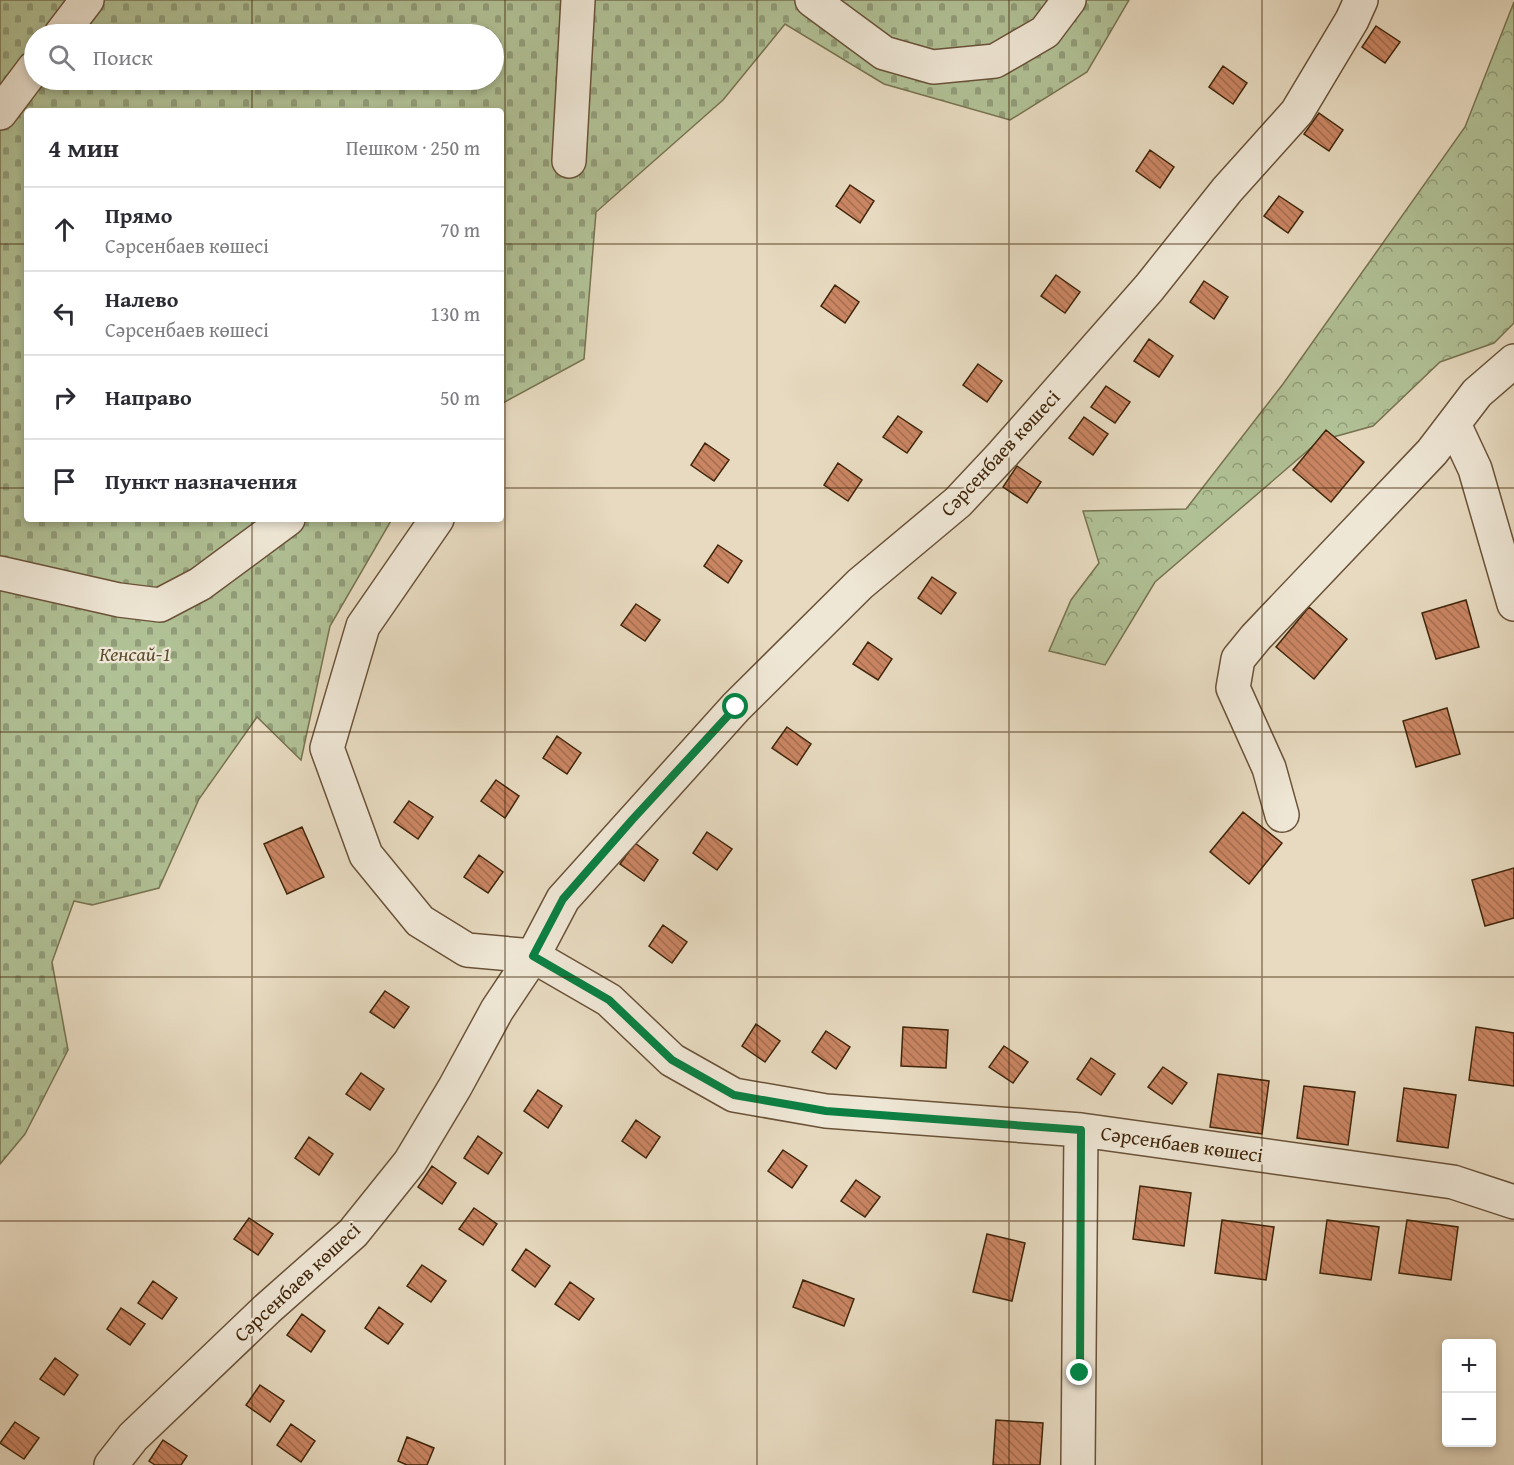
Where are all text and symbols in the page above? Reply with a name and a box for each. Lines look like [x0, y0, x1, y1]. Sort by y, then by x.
search box [24, 24, 504, 90]
icon: search [45, 41, 78, 74]
text: Поиск [93, 41, 153, 73]
text: 4 мин [48, 128, 119, 167]
text: Пешком · 250 m [346, 133, 480, 162]
text: Прямо [105, 199, 172, 231]
icon: ahead [48, 213, 81, 246]
text: 70 m [440, 215, 480, 244]
text: Сәрсенбаев көшесі [105, 231, 269, 260]
text: Налево [105, 283, 178, 315]
icon: left [48, 297, 81, 330]
text: 130 m [430, 299, 480, 328]
text: Сәрсенбаев көшесі [105, 315, 269, 344]
icon: right [48, 381, 81, 414]
text: Направо [105, 381, 192, 413]
text: 50 m [440, 383, 480, 412]
street label: Сәрсенбаев көшесі [933, 383, 1066, 522]
icon: arrive [48, 465, 81, 498]
text: Пункт назначения [105, 465, 297, 497]
park label: Кенсай-1 [99, 639, 171, 668]
route start [722, 693, 748, 719]
street label: Сәрсенбаев көшесі [1099, 1118, 1266, 1169]
street label: Сәрсенбаев көшесі [227, 1215, 367, 1348]
map controls [1442, 1339, 1496, 1447]
button: + [1442, 1339, 1496, 1393]
route end [1066, 1359, 1092, 1385]
button: − [1442, 1393, 1496, 1447]

